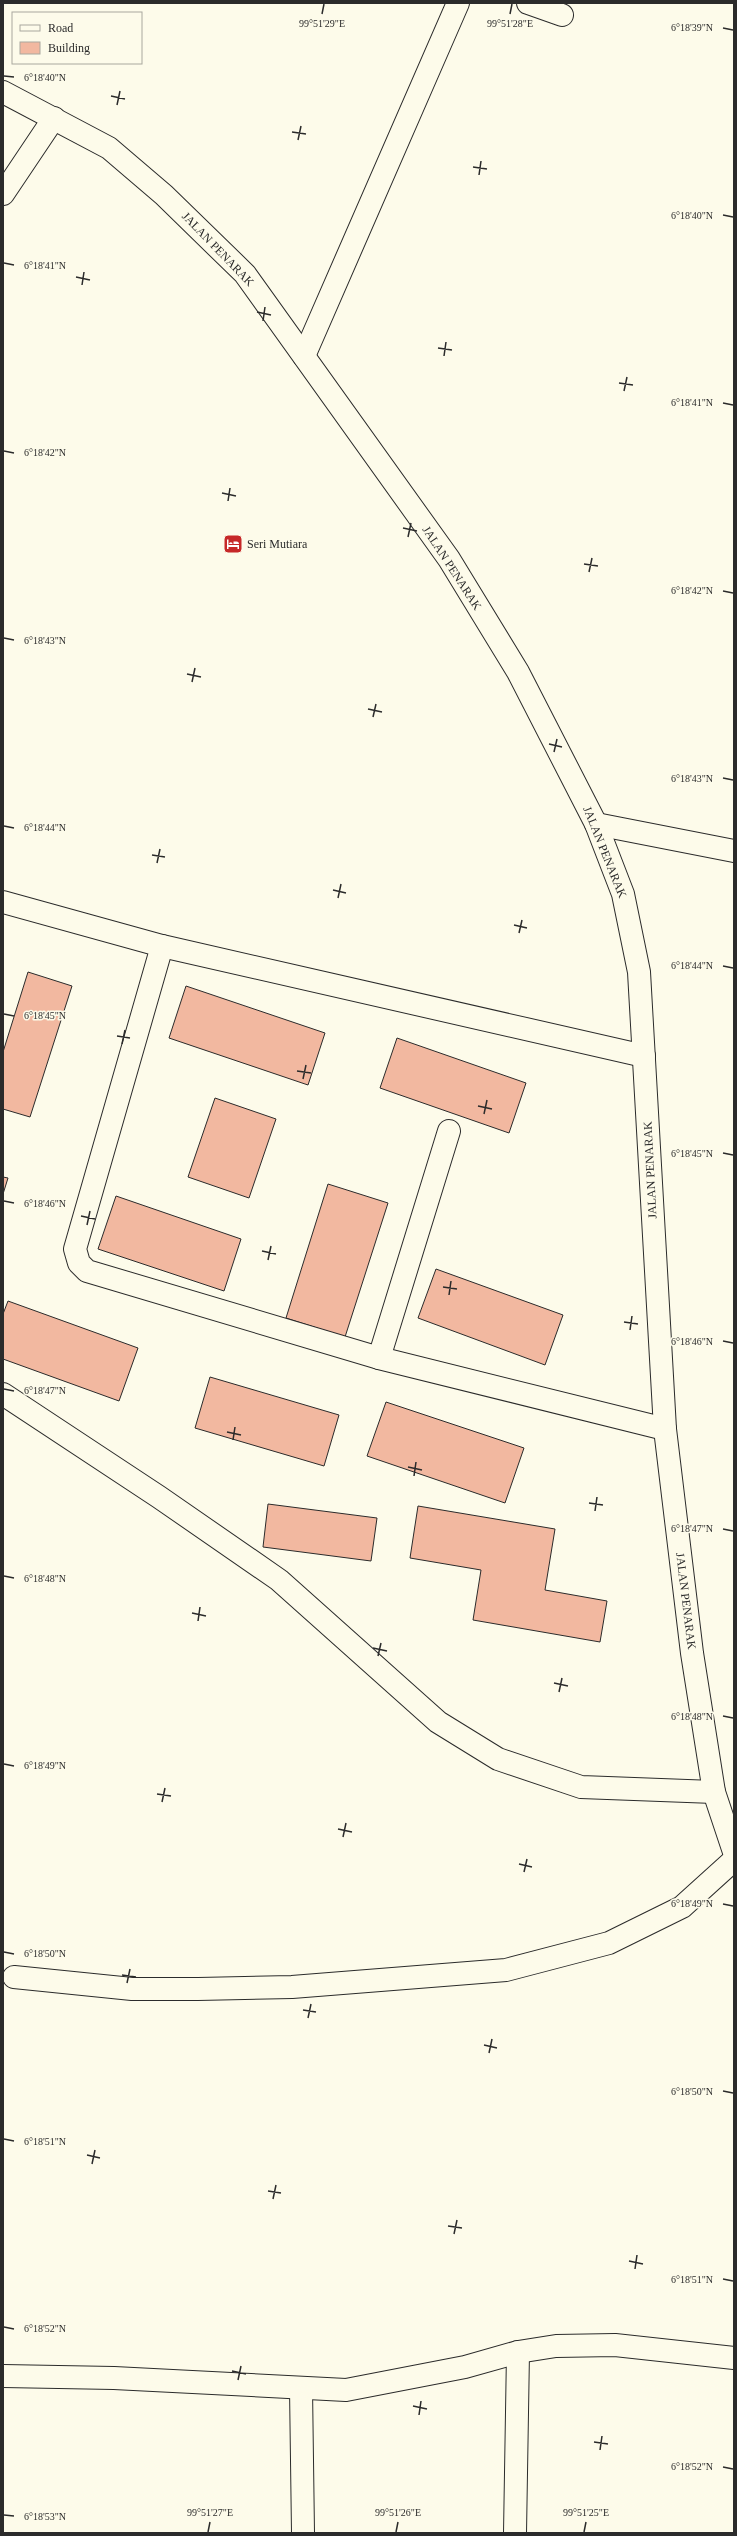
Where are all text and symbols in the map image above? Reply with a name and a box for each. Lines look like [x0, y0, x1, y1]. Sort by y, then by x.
legend [12, 12, 142, 64]
text: 99°51'29"E [299, 18, 345, 29]
text: 99°51'28"E [487, 18, 533, 29]
text: Road [48, 21, 73, 35]
text: 6°18'39"N [671, 22, 713, 33]
text: Building [48, 41, 90, 55]
text: 6°18'40"N [24, 72, 66, 83]
street label: JALAN PENARAK [179, 209, 257, 289]
text: 6°18'40"N [671, 210, 713, 221]
text: 6°18'41"N [24, 260, 66, 271]
text: 6°18'41"N [671, 397, 713, 408]
text: 6°18'42"N [24, 447, 66, 458]
street label: JALAN PENARAK [420, 523, 485, 613]
hotel icon: Seri Mutiara [222, 533, 244, 555]
place label: Seri Mutiara [247, 537, 308, 551]
text: 6°18'42"N [671, 585, 713, 596]
text: 6°18'43"N [24, 635, 66, 646]
text: 6°18'43"N [671, 773, 713, 784]
street label: JALAN PENARAK [580, 804, 630, 900]
text: 6°18'44"N [24, 822, 66, 833]
text: 6°18'44"N [671, 960, 713, 971]
text: 6°18'45"N [24, 1010, 66, 1021]
street label: JALAN PENARAK [640, 1121, 660, 1219]
text: 6°18'45"N [671, 1148, 713, 1159]
text: 6°18'46"N [24, 1198, 66, 1209]
text: 6°18'46"N [671, 1336, 713, 1347]
text: 6°18'47"N [24, 1385, 66, 1396]
text: 6°18'47"N [671, 1523, 713, 1534]
street label: JALAN PENARAK [673, 1552, 699, 1651]
text: 6°18'48"N [24, 1573, 66, 1584]
text: 6°18'48"N [671, 1711, 713, 1722]
text: 6°18'49"N [24, 1760, 66, 1771]
text: 6°18'49"N [671, 1898, 713, 1909]
text: 6°18'50"N [24, 1948, 66, 1959]
text: 6°18'50"N [671, 2086, 713, 2097]
text: 6°18'51"N [24, 2136, 66, 2147]
text: 6°18'51"N [671, 2274, 713, 2285]
text: 6°18'52"N [24, 2323, 66, 2334]
text: 6°18'52"N [671, 2461, 713, 2472]
text: 99°51'27"E [187, 2507, 233, 2518]
text: 99°51'26"E [375, 2507, 421, 2518]
text: 99°51'25"E [563, 2507, 609, 2518]
text: 6°18'53"N [24, 2511, 66, 2522]

